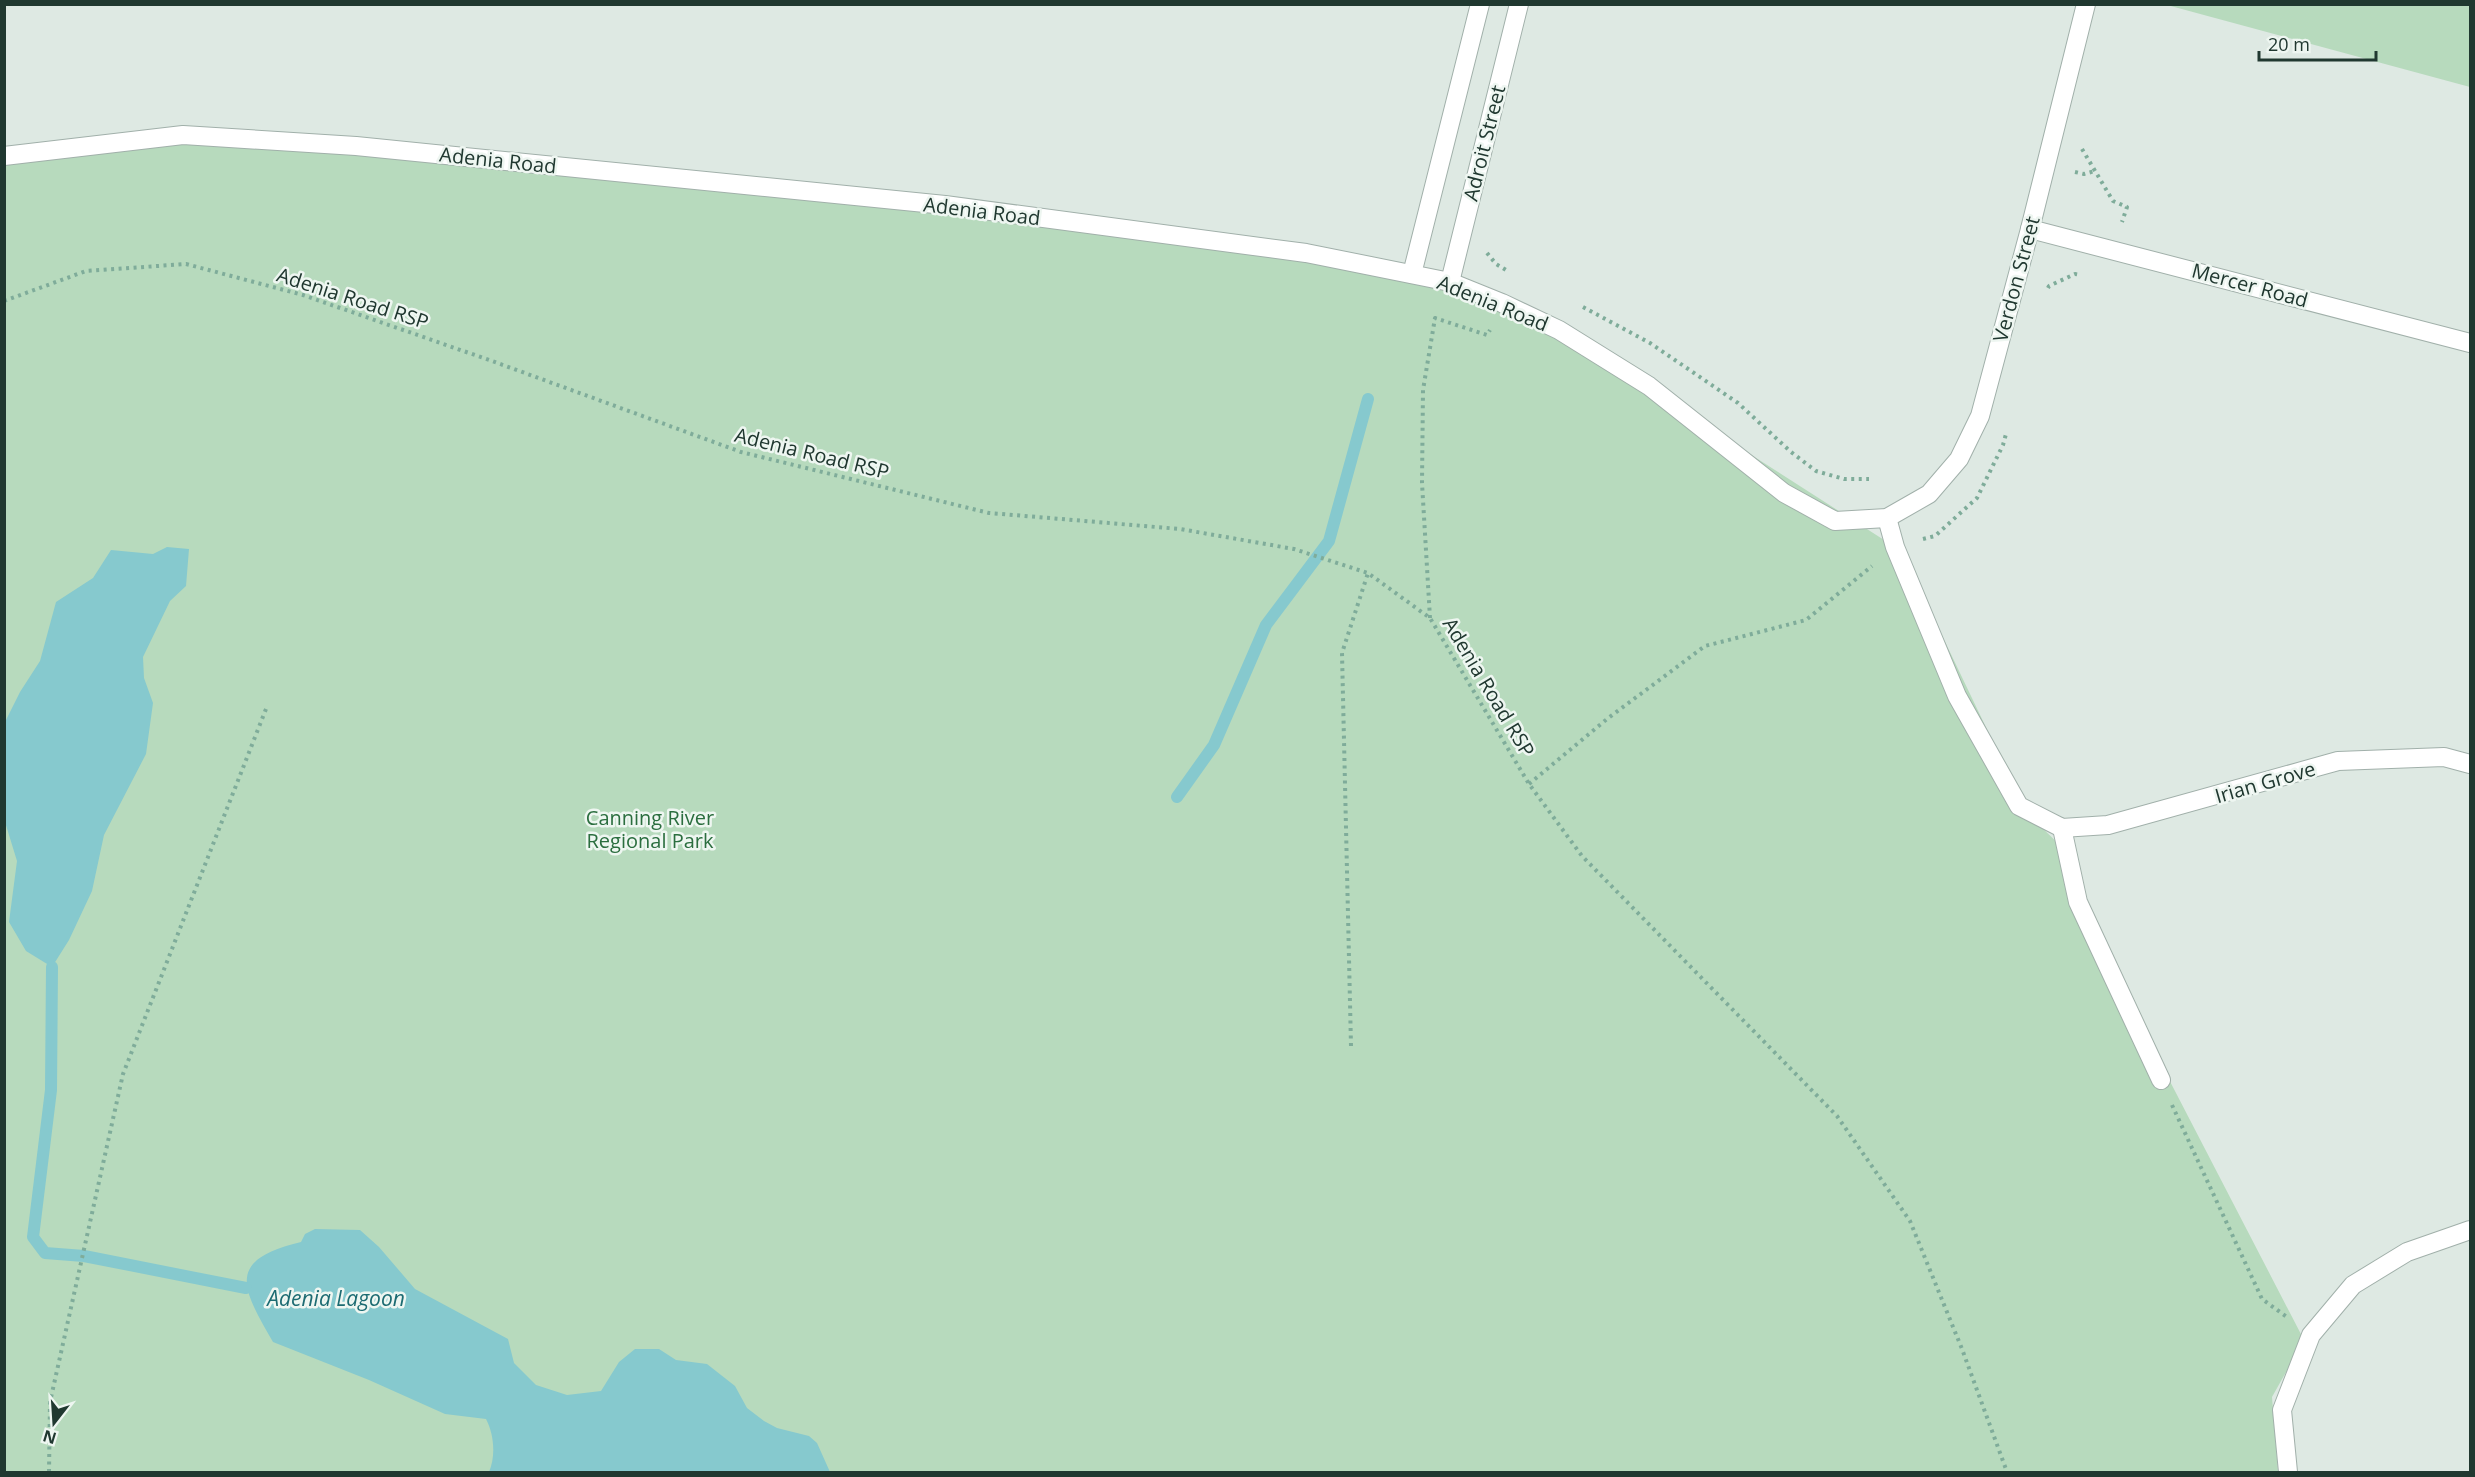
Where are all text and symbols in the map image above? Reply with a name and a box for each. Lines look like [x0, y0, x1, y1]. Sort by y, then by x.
scale bar [2259, 24, 2376, 62]
text: 20 m [2268, 32, 2310, 56]
street label: Adroit Street [1457, 82, 1511, 204]
street label: Adenia Road [438, 140, 558, 180]
street label: Adenia Road [922, 190, 1042, 232]
street label: Verdon Street [1986, 213, 2046, 345]
street label: Mercer Road [2189, 257, 2311, 313]
street label: Adenia Road RSP [274, 261, 432, 335]
street label: Adenia Road [1433, 268, 1553, 338]
street label: Adenia Road RSP [732, 421, 892, 485]
street label: Adenia Road RSP [1437, 612, 1541, 762]
street label: Irian Grove [2212, 755, 2318, 809]
park label: Canning River Regional Park [586, 804, 714, 854]
water label: Adenia Lagoon [265, 1284, 405, 1312]
north arrow [24, 1393, 84, 1453]
text: N [40, 1425, 59, 1450]

